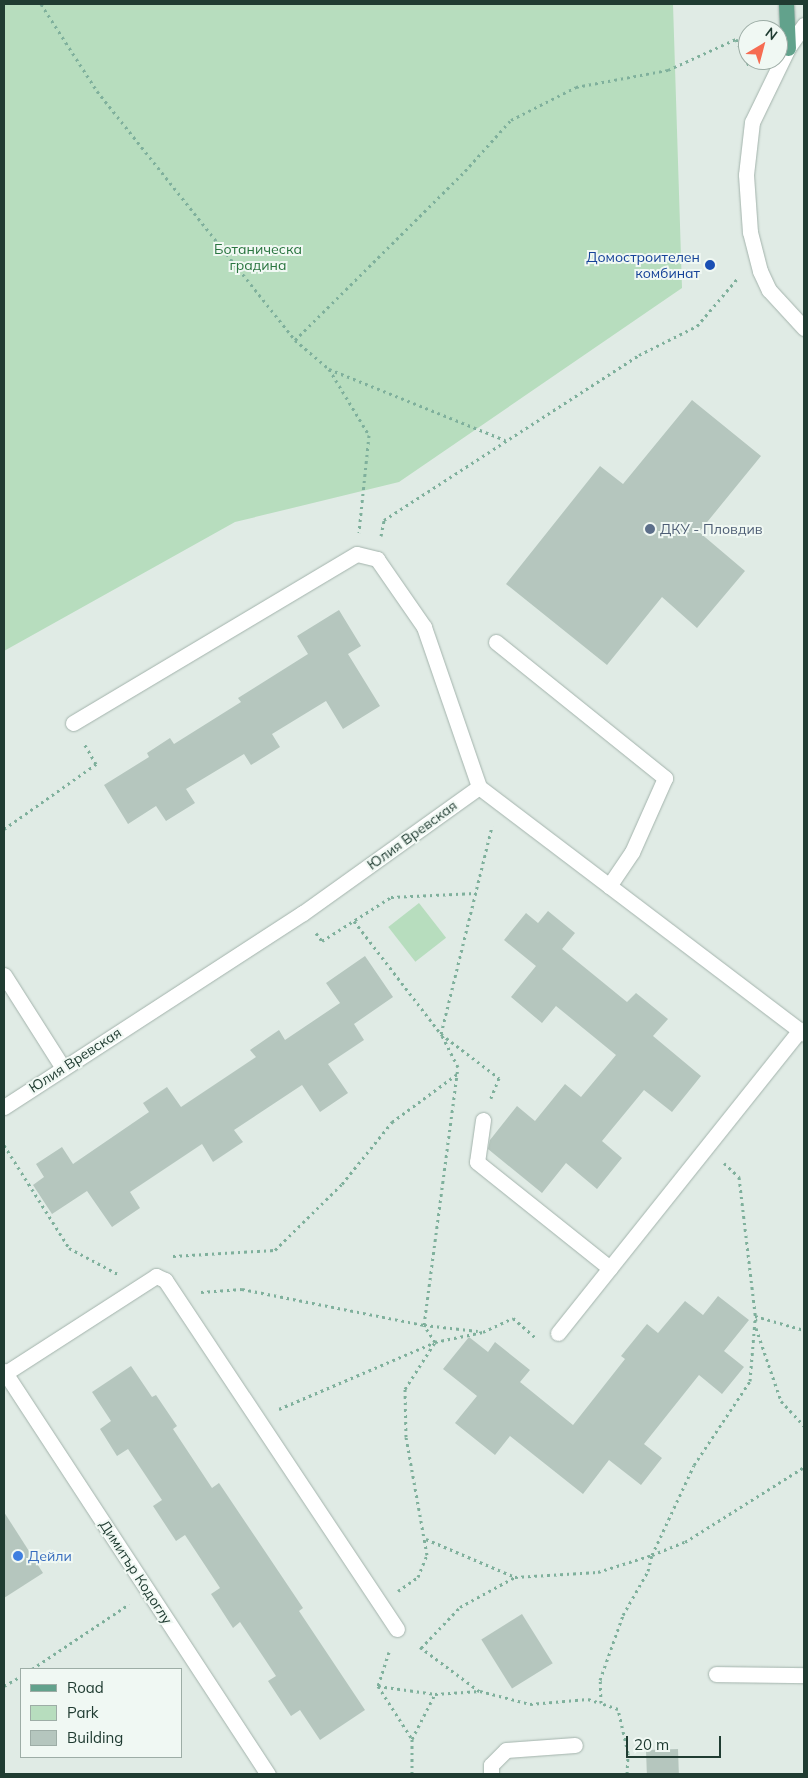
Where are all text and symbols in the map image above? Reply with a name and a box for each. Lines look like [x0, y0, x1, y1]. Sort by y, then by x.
north arrow [738, 20, 788, 70]
text: N [762, 23, 781, 44]
park label: Ботаническа градина [214, 241, 302, 274]
place label: Домостроителен комбинат [586, 249, 700, 282]
marker: Домостроителен комбинат [704, 259, 716, 271]
place label: ДКУ - Пловдив [660, 521, 763, 537]
marker: ДКУ - Пловдив [644, 523, 656, 535]
street label: Юлия Вревская [364, 797, 460, 873]
street label: Юлия Вревская [26, 1024, 124, 1096]
street label: Димитър Кодоглу [96, 1517, 176, 1627]
place label: Дейли [28, 1548, 72, 1564]
marker: Дейли [12, 1550, 24, 1562]
legend [20, 1668, 182, 1758]
text: Road [67, 1678, 104, 1697]
text: Park [67, 1703, 99, 1722]
scale bar [628, 1726, 723, 1758]
text: Building [67, 1728, 123, 1747]
text: 20 m [634, 1735, 669, 1754]

